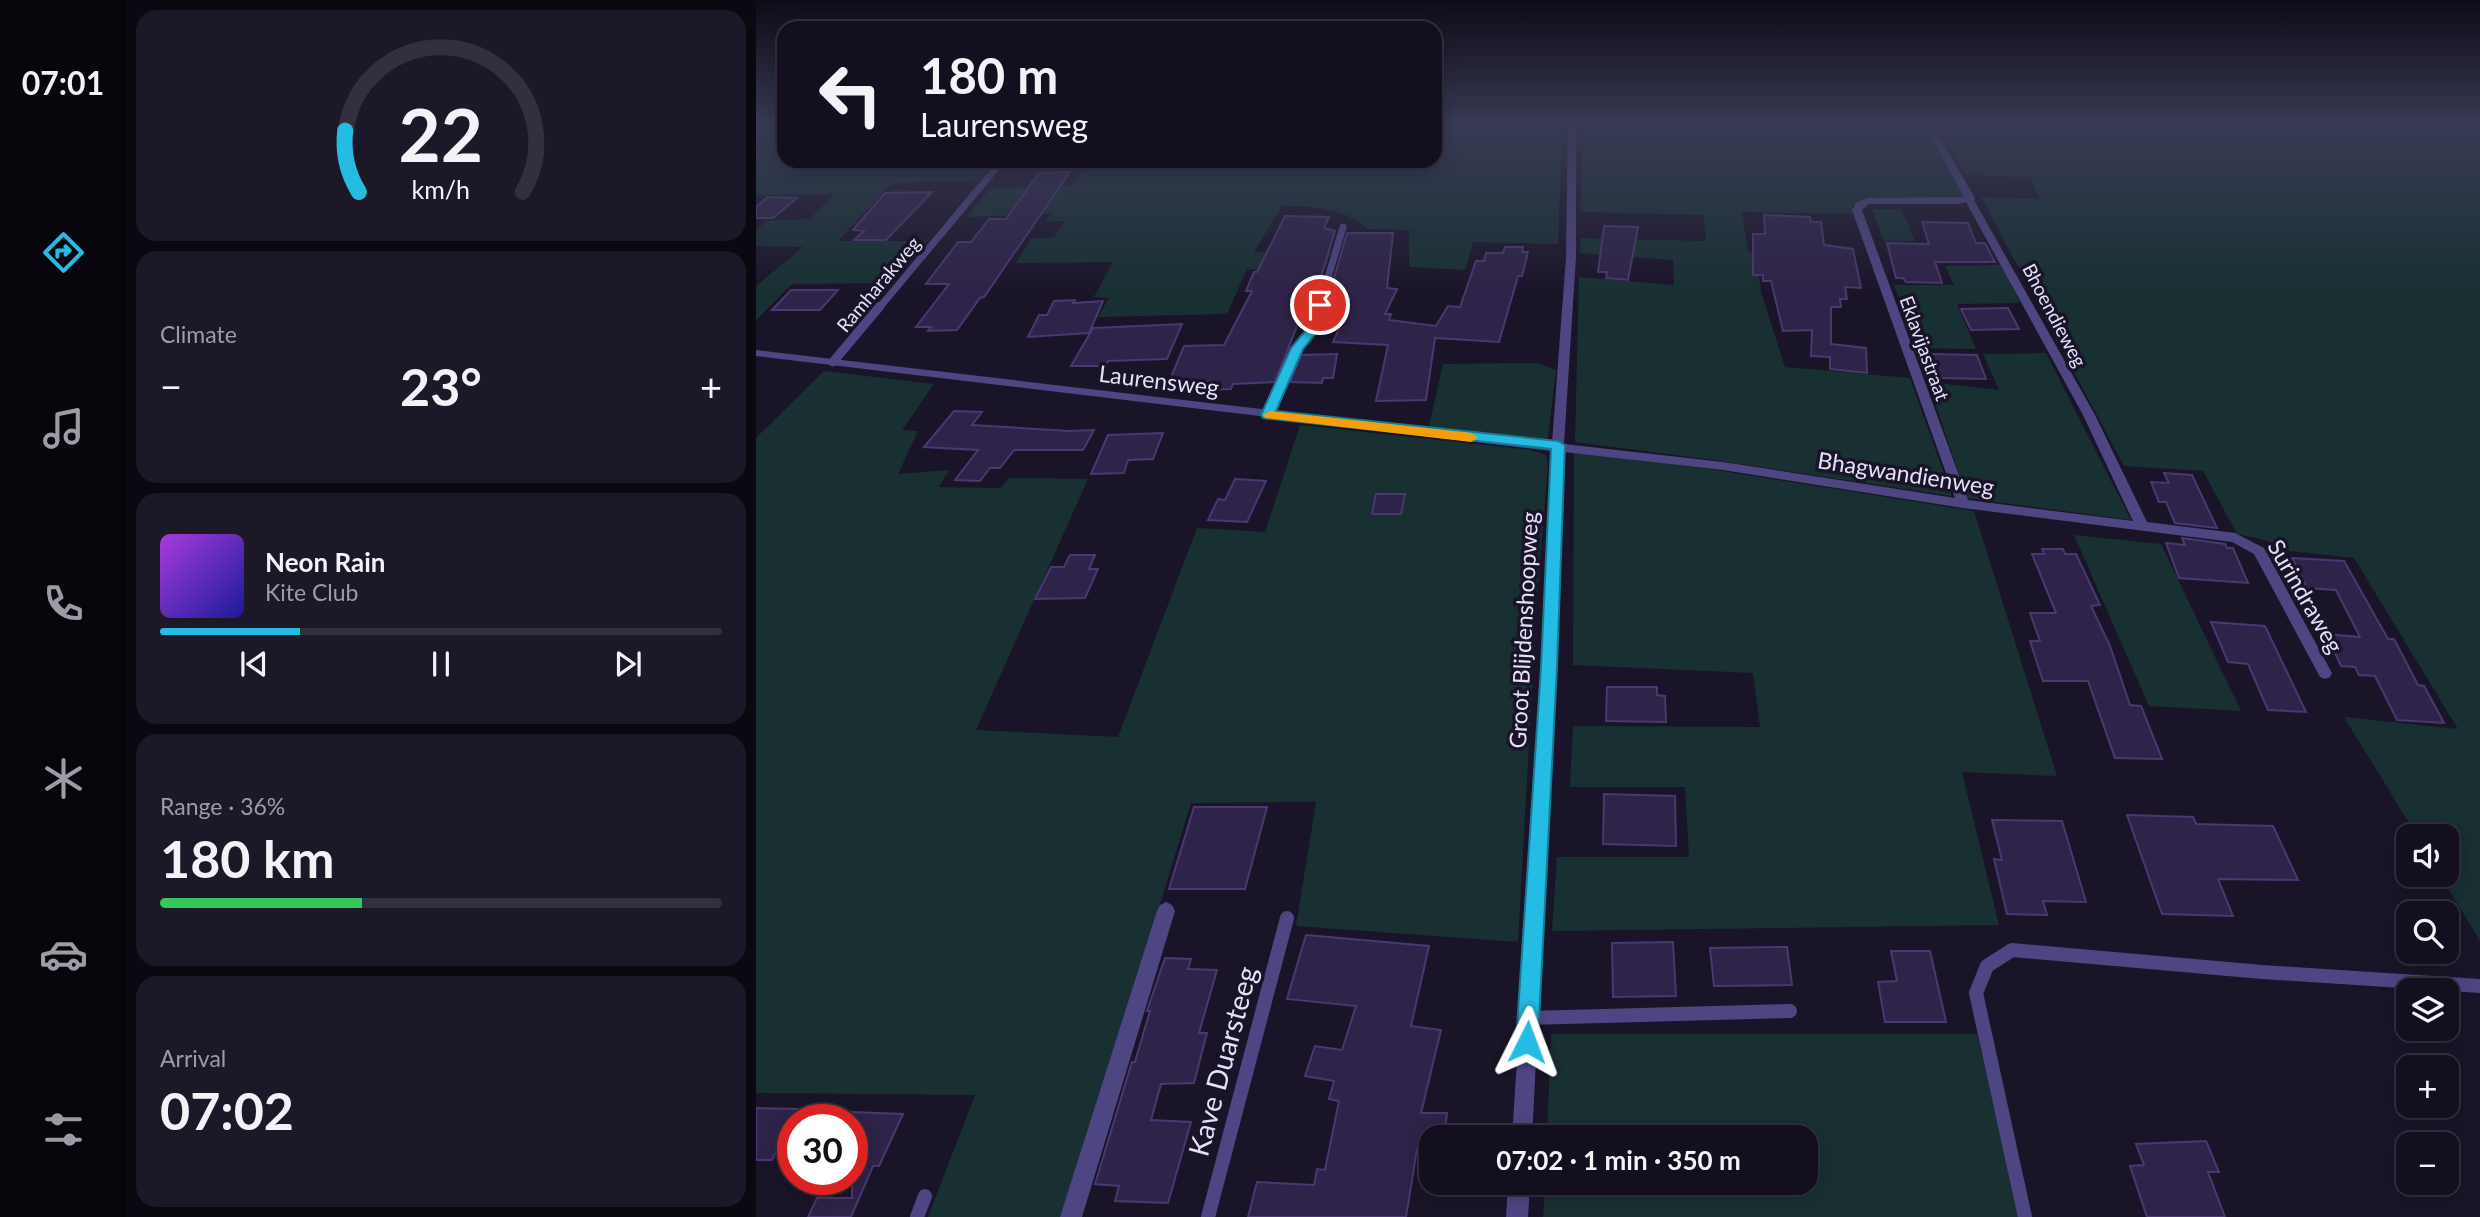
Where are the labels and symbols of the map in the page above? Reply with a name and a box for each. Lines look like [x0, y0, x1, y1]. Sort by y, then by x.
street label: Ramharakweg [831, 232, 925, 336]
street label: Bhoendieweg [2018, 259, 2092, 371]
pin [1290, 275, 1350, 335]
street label: Eklavijastraat [1895, 292, 1955, 404]
street label: Laurensweg [1097, 359, 1221, 401]
street label: Bhagwandienweg [1816, 445, 1996, 501]
street label: Groot Blijdenshoopweg [1503, 511, 1543, 749]
street label: Surindraweg [2262, 534, 2350, 658]
street label: Kave Duarsteeg [1180, 962, 1264, 1160]
position arrow [1490, 1005, 1564, 1079]
speed limit sign: 30 [777, 1104, 868, 1195]

